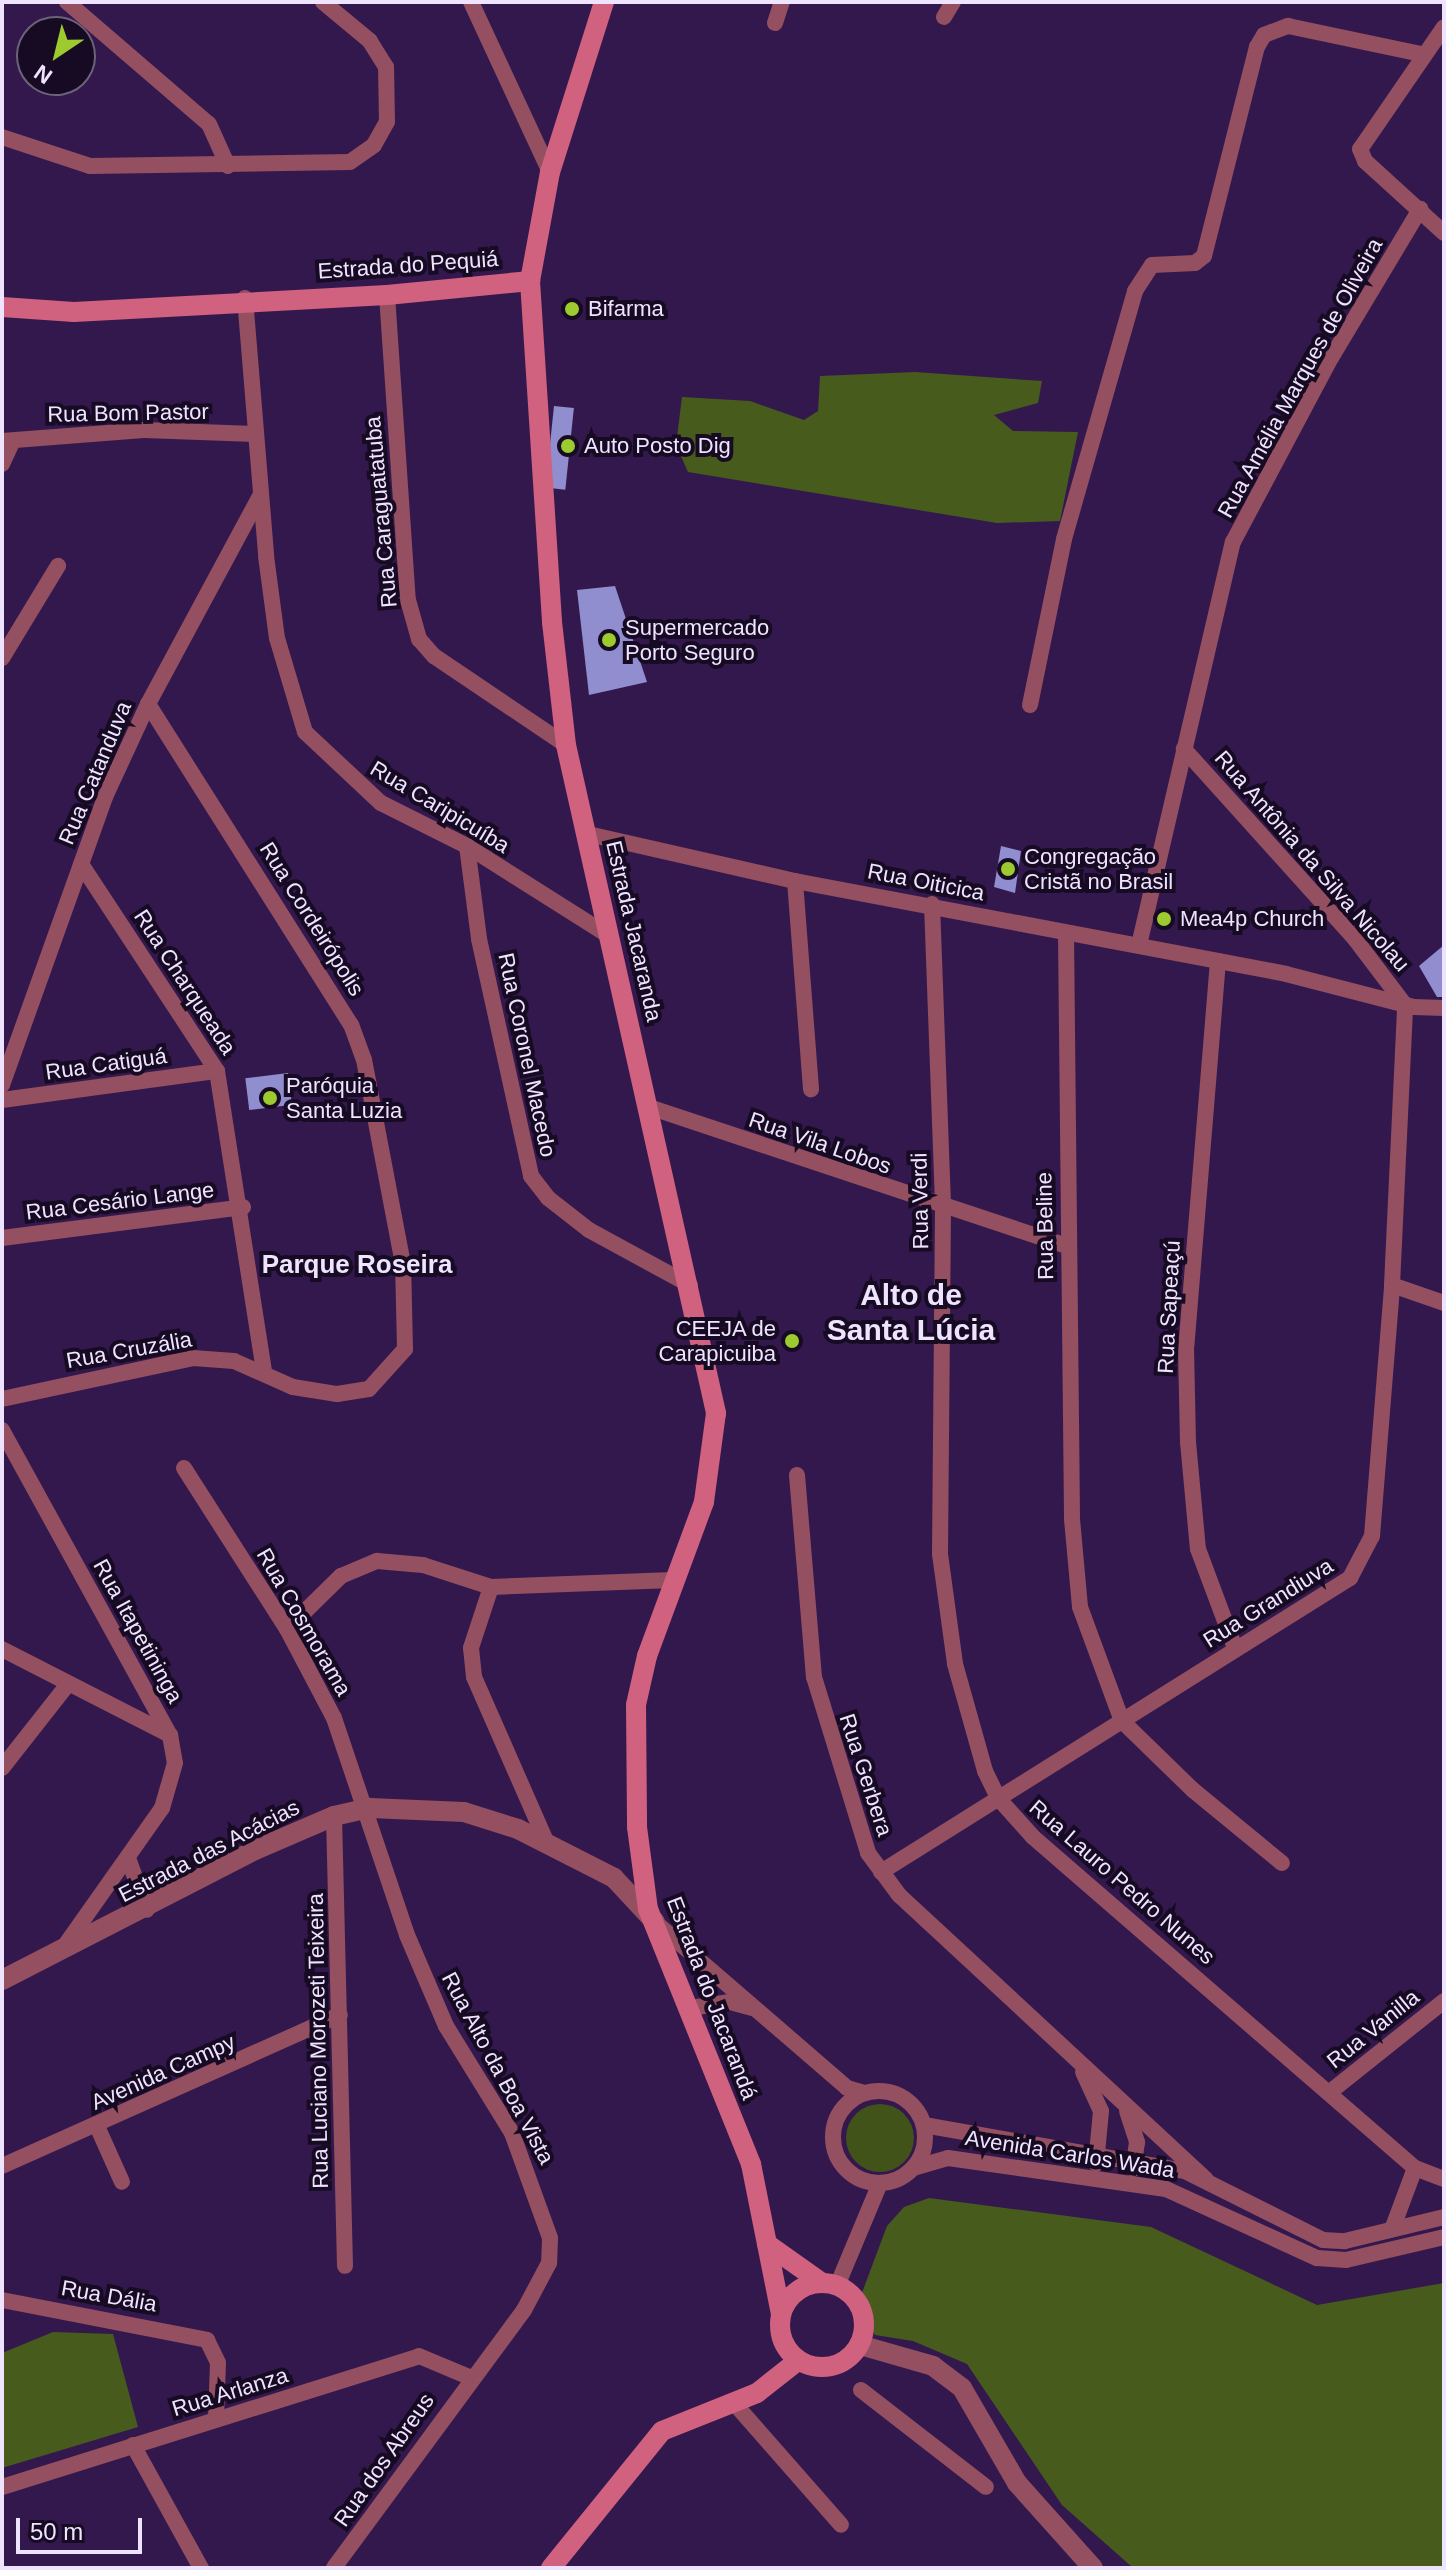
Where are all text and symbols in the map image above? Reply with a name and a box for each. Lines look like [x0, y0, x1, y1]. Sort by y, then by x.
north arrow [16, 16, 96, 96]
text: N [29, 60, 57, 89]
street label: Rua Amélia Marques de Oliveira [1212, 233, 1388, 523]
street label: Estrada do Pequiá [317, 246, 499, 284]
place label: Bifarma [588, 296, 664, 322]
marker: Bifarma [563, 300, 581, 318]
street label: Rua Bom Pastor [47, 398, 209, 428]
street label: Rua Caraguatatuba [359, 415, 403, 609]
place label: Auto Posto Dig [584, 433, 731, 459]
marker: Auto Posto Dig [559, 437, 577, 455]
place label: Supermercado Porto Seguro [625, 614, 769, 666]
marker: Supermercado Porto Seguro [600, 631, 618, 649]
street label: Rua Catanduva [53, 697, 137, 849]
street label: Rua Antônia da Silva Nicolau [1209, 745, 1415, 977]
street label: Rua Caripicuíba [366, 755, 514, 859]
street label: Rua Cordeirópolis [254, 837, 370, 1001]
street label: Estrada Jacaranda [600, 838, 668, 1024]
place label: Congregação Cristã no Brasil [1024, 843, 1173, 894]
street label: Rua Oiticica [865, 858, 987, 906]
marker: Congregação Cristã no Brasil [999, 860, 1017, 878]
street label: Rua Charqueada [128, 905, 242, 1059]
place label: Mea4p Church [1180, 906, 1324, 932]
marker: Mea4p Church [1155, 910, 1173, 928]
street label: Rua Coronel Macedo [492, 951, 562, 1159]
street label: Rua Catiguá [44, 1042, 168, 1086]
place label: Paróquia Santa Luzia [286, 1072, 402, 1124]
marker: Paróquia Santa Luzia [261, 1089, 279, 1107]
street label: Rua Vila Lobos [745, 1106, 895, 1180]
street label: Rua Verdi [906, 1152, 934, 1250]
street label: Rua Beline [1031, 1172, 1059, 1280]
street label: Rua Cesário Lange [24, 1176, 216, 1226]
street label: Rua Sapeaçú [1152, 1240, 1186, 1374]
district label: Parque Roseira [262, 1249, 452, 1281]
district label: Alto de Santa Lúcia [827, 1277, 995, 1348]
place label: CEEJA de Carapicuiba [659, 1315, 776, 1366]
street label: Rua Cruzália [64, 1326, 194, 1374]
marker: CEEJA de Carapicuiba [783, 1332, 801, 1350]
street label: Rua Cosmorama [251, 1543, 357, 1701]
street label: Rua Grandiuva [1198, 1553, 1338, 1653]
street label: Rua Itapetininga [88, 1555, 188, 1707]
street label: Rua Gerbera [834, 1710, 898, 1840]
street label: Estrada das Acácias [114, 1794, 304, 1908]
street label: Rua Lauro Pedro Nunes [1024, 1794, 1220, 1970]
street label: Rua Luciano Morozeti Teixeira [302, 1893, 334, 2189]
street label: Estrada do Jacarandá [661, 1893, 763, 2103]
street label: Rua Alto da Boa Vista [436, 1967, 560, 2169]
street label: Rua Vanilla [1322, 1984, 1424, 2074]
street label: Avenida Campy [87, 2028, 239, 2116]
street label: Avenida Carlos Wada [963, 2124, 1177, 2184]
street label: Rua Dália [59, 2275, 159, 2317]
street label: Rua Arlanza [168, 2362, 292, 2422]
street label: Rua dos Abreus [328, 2388, 440, 2532]
scale bar [20, 2502, 146, 2552]
text: 50 m [30, 2518, 83, 2545]

